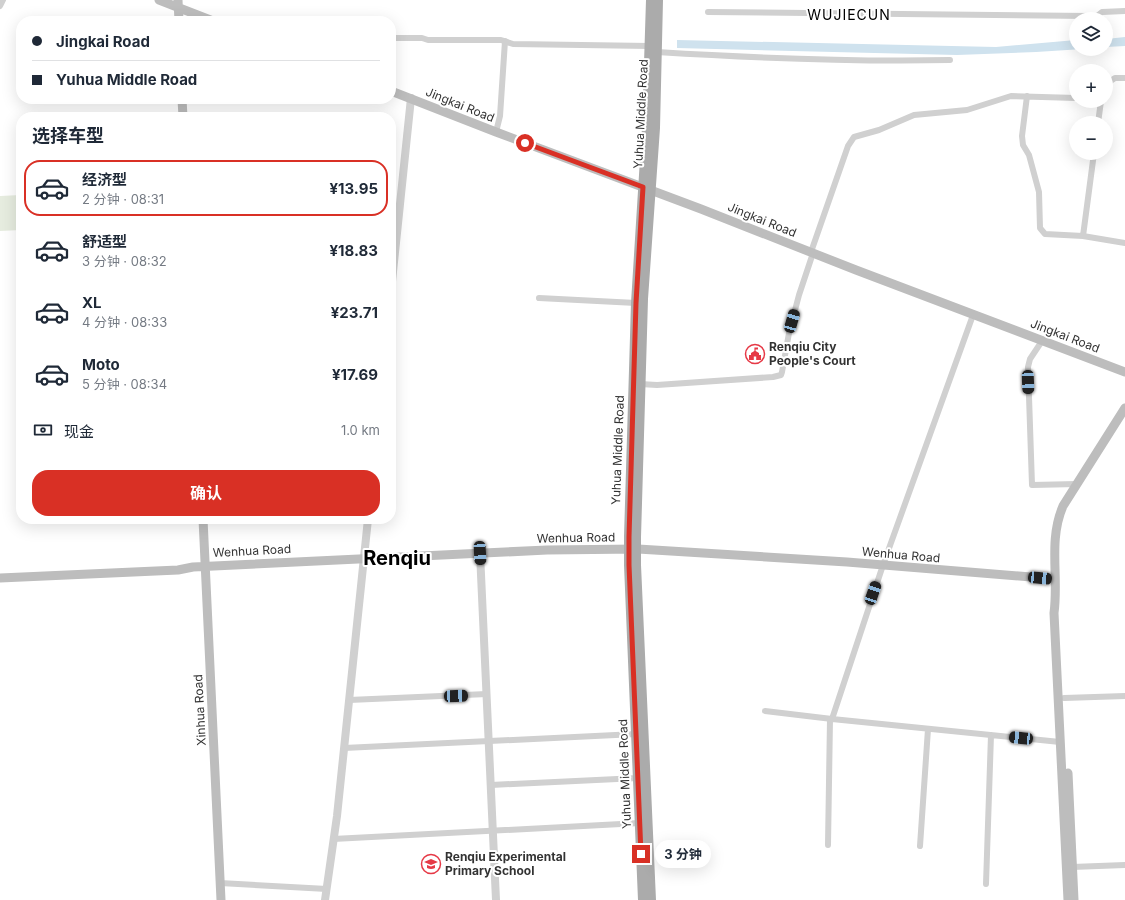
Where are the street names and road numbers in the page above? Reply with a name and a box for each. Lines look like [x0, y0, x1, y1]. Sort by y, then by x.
street label: Yuhua Middle Road [630, 59, 651, 169]
street label: Jingkai Road [424, 84, 497, 125]
street label: Jingkai Road [726, 199, 799, 240]
street label: Jingkai Road [1029, 315, 1102, 356]
street label: Yuhua Middle Road [608, 395, 627, 505]
street label: Wenhua Road [537, 529, 615, 546]
street label: Wenhua Road [212, 541, 292, 560]
street label: Wenhua Road [861, 544, 941, 565]
street label: Xinhua Road [190, 674, 209, 746]
street label: Yuhua Middle Road [615, 719, 634, 829]

